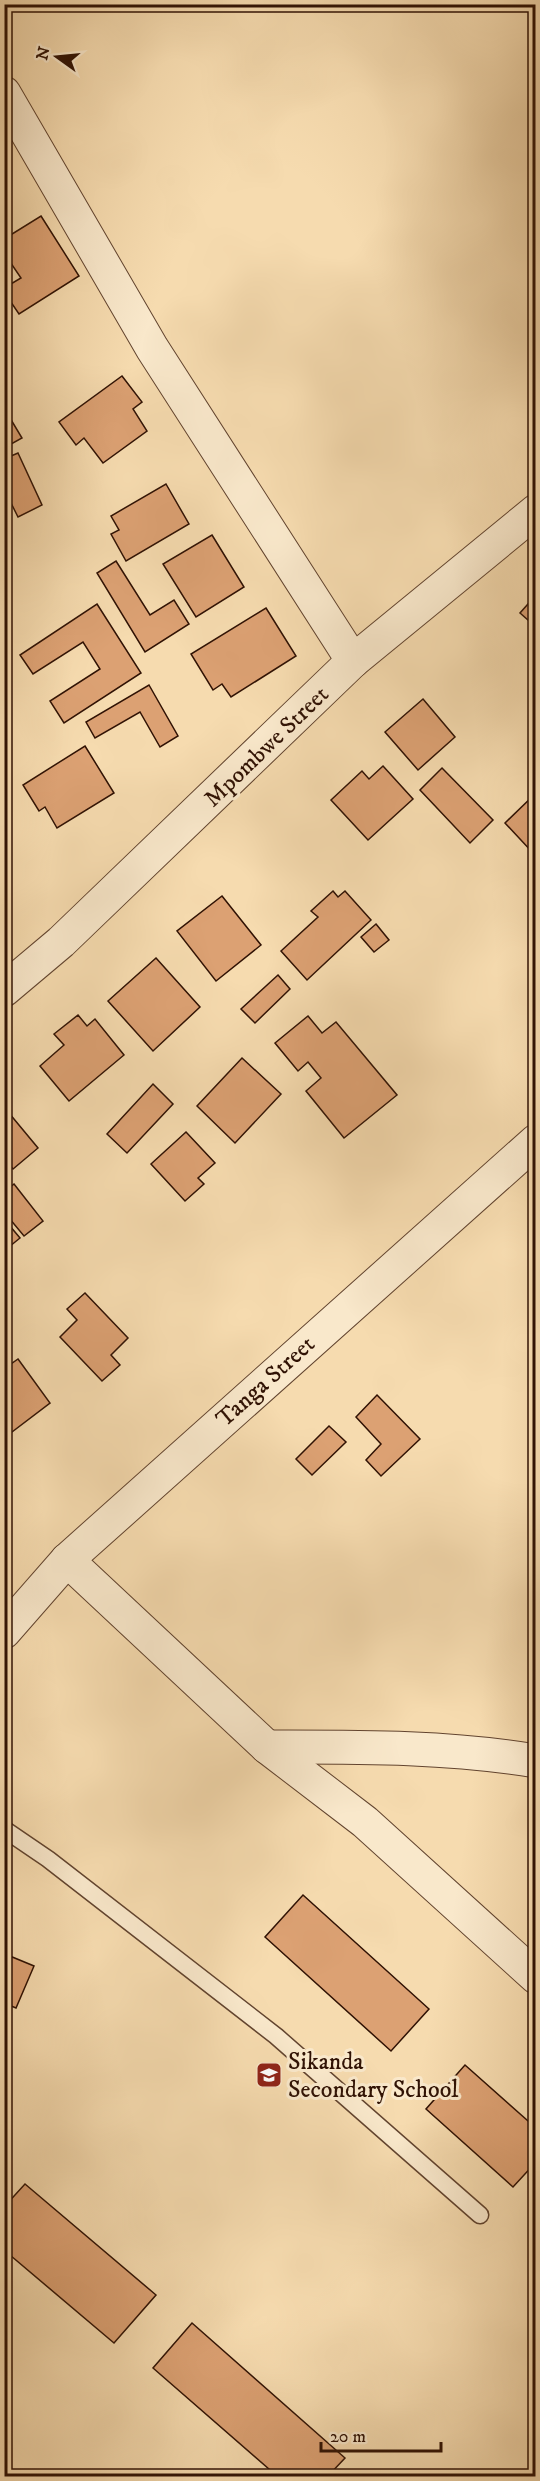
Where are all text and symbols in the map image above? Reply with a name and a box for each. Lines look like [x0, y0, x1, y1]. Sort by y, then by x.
north arrow [27, 27, 87, 87]
text: N [32, 44, 55, 62]
street label: Mpombwe Street [198, 680, 336, 814]
street label: Tanga Street [210, 1329, 321, 1434]
place label: Sikanda Secondary School [288, 2047, 459, 2105]
school or university icon: Sikanda Secondary School [254, 2060, 284, 2090]
scale bar [321, 2415, 441, 2453]
text: 20 m [330, 2426, 366, 2448]

